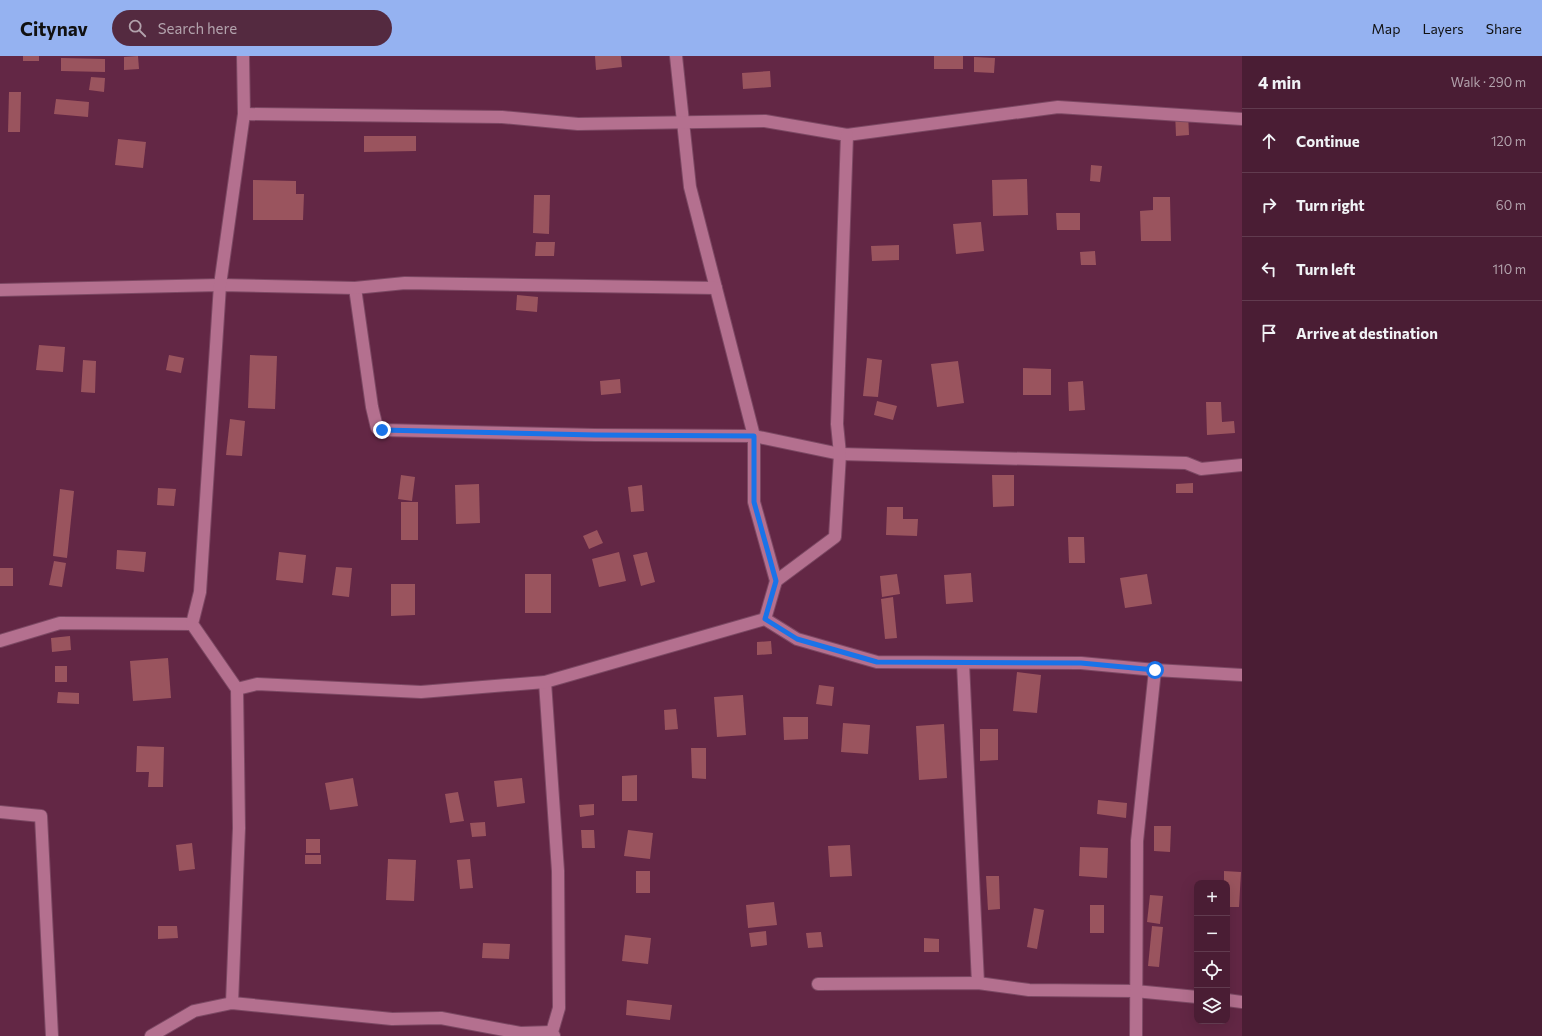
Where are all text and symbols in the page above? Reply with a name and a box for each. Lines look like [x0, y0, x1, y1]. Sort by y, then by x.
search box [112, 10, 392, 46]
text: Citynav [20, 17, 88, 40]
icon: search [126, 17, 148, 39]
text: Search here [158, 19, 237, 37]
text: Map [1372, 20, 1400, 37]
text: Layers [1422, 20, 1464, 37]
text: Share [1486, 20, 1522, 37]
text: 4 min [1258, 72, 1301, 93]
text: Walk · 290 m [1451, 74, 1526, 90]
icon: ahead [1258, 130, 1280, 152]
text: Continue [1296, 132, 1360, 150]
text: 120 m [1491, 133, 1526, 149]
icon: right [1258, 194, 1280, 216]
text: Turn right [1296, 196, 1365, 214]
text: 60 m [1496, 197, 1526, 213]
icon: left [1258, 258, 1280, 280]
text: Turn left [1296, 260, 1355, 278]
text: 110 m [1493, 261, 1526, 277]
icon: arrive [1258, 322, 1280, 344]
text: Arrive at destination [1296, 324, 1438, 342]
route end [373, 421, 391, 439]
route start [1146, 661, 1164, 679]
map controls [1194, 880, 1230, 1024]
button: + [1194, 880, 1230, 916]
button: − [1194, 916, 1230, 952]
button: locate [1194, 952, 1230, 988]
button: layers [1194, 988, 1230, 1024]

